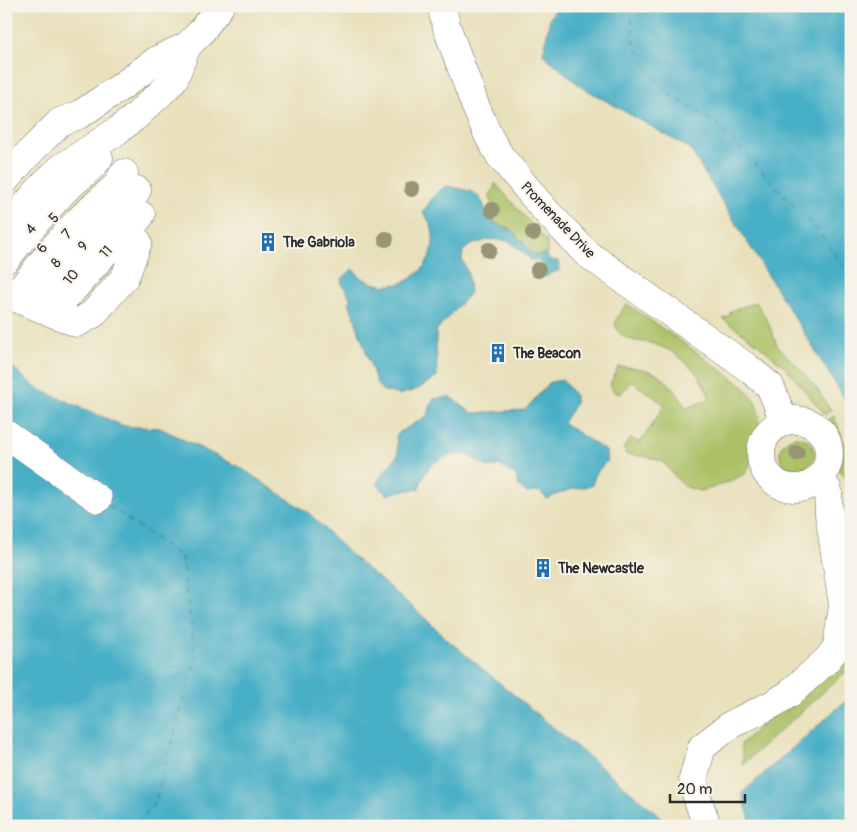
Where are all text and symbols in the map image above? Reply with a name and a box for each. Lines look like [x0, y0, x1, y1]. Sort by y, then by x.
street label: Promenade Drive [517, 178, 599, 262]
street label: 5 [45, 209, 63, 227]
street label: 4 [22, 220, 40, 238]
street label: 7 [58, 225, 76, 242]
building icon: The Gabriola [257, 231, 279, 253]
place label: The Gabriola [282, 234, 355, 251]
street label: 9 [74, 238, 92, 254]
street label: 6 [33, 239, 51, 257]
street label: 11 [96, 242, 116, 262]
street label: 8 [47, 255, 65, 271]
street label: 10 [60, 266, 82, 288]
building icon: The Beacon [487, 342, 509, 364]
place label: The Beacon [512, 345, 581, 362]
building icon: The Newcastle [532, 557, 554, 579]
place label: The Newcastle [557, 560, 645, 577]
scale bar [670, 772, 744, 804]
text: 20 m [677, 780, 712, 799]

